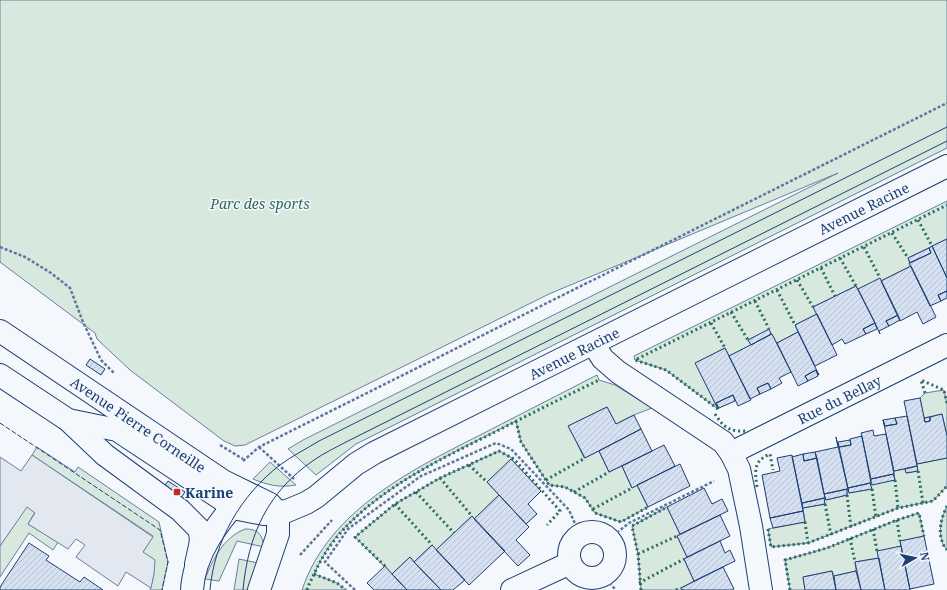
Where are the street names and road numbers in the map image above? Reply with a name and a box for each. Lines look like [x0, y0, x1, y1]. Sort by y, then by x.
street label: Avenue Racine [815, 177, 912, 238]
street label: Avenue Racine [525, 322, 622, 383]
street label: Rue du Bellay [794, 370, 884, 428]
street label: Avenue Pierre Corneille [67, 372, 210, 476]

